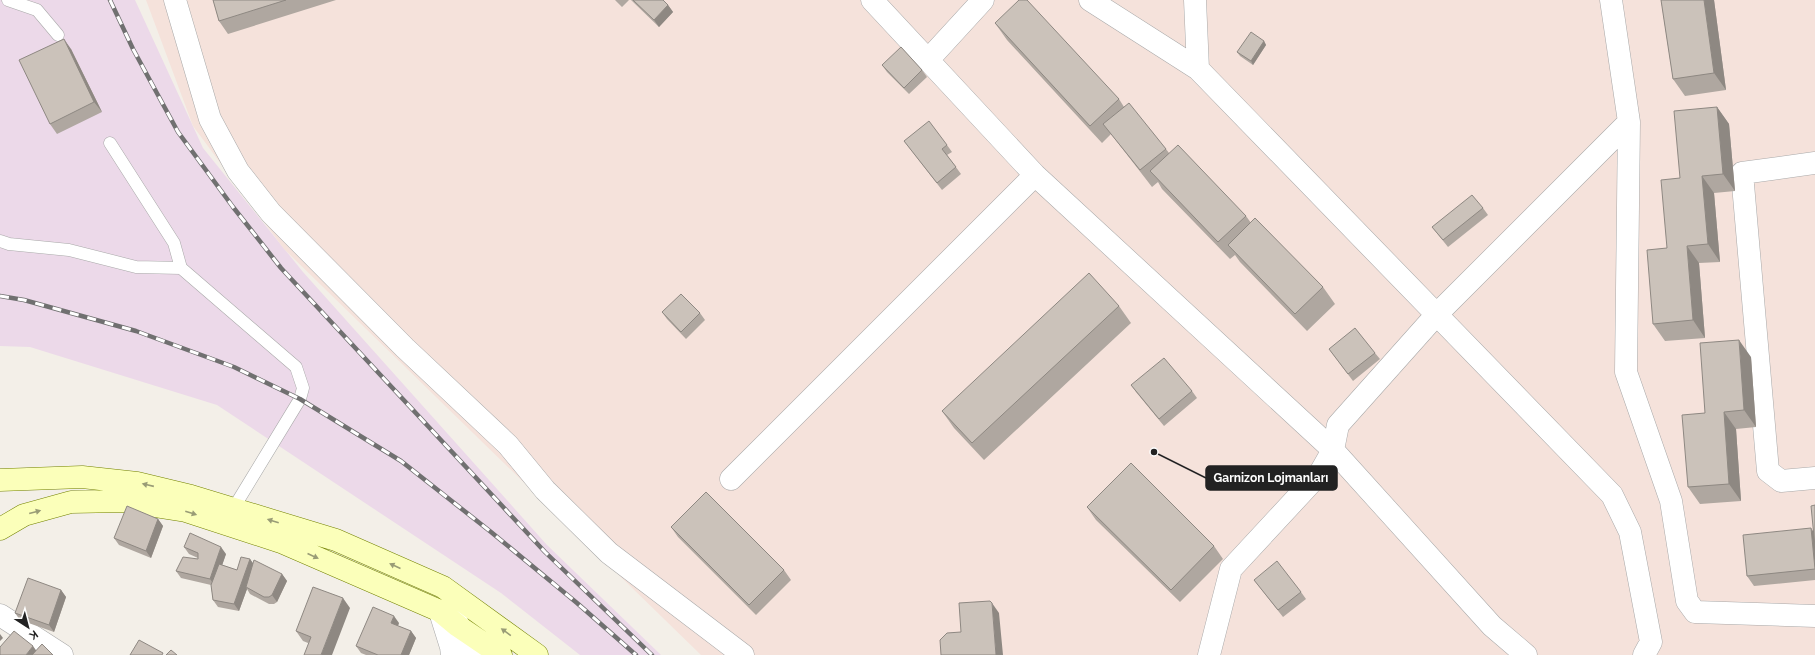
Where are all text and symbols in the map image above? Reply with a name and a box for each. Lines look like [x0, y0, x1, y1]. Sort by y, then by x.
callout: Garnizon Lojmanları [1206, 466, 1337, 490]
text: Garnizon Lojmanları [1214, 471, 1328, 485]
one-way arrow [142, 482, 154, 488]
one-way arrow [29, 509, 41, 515]
one-way arrow [185, 510, 197, 516]
one-way arrow [267, 518, 279, 524]
one-way arrow [308, 553, 319, 559]
one-way arrow [388, 562, 400, 568]
north arrow [8, 607, 48, 647]
text: K [26, 627, 40, 642]
one-way arrow [500, 628, 511, 636]

